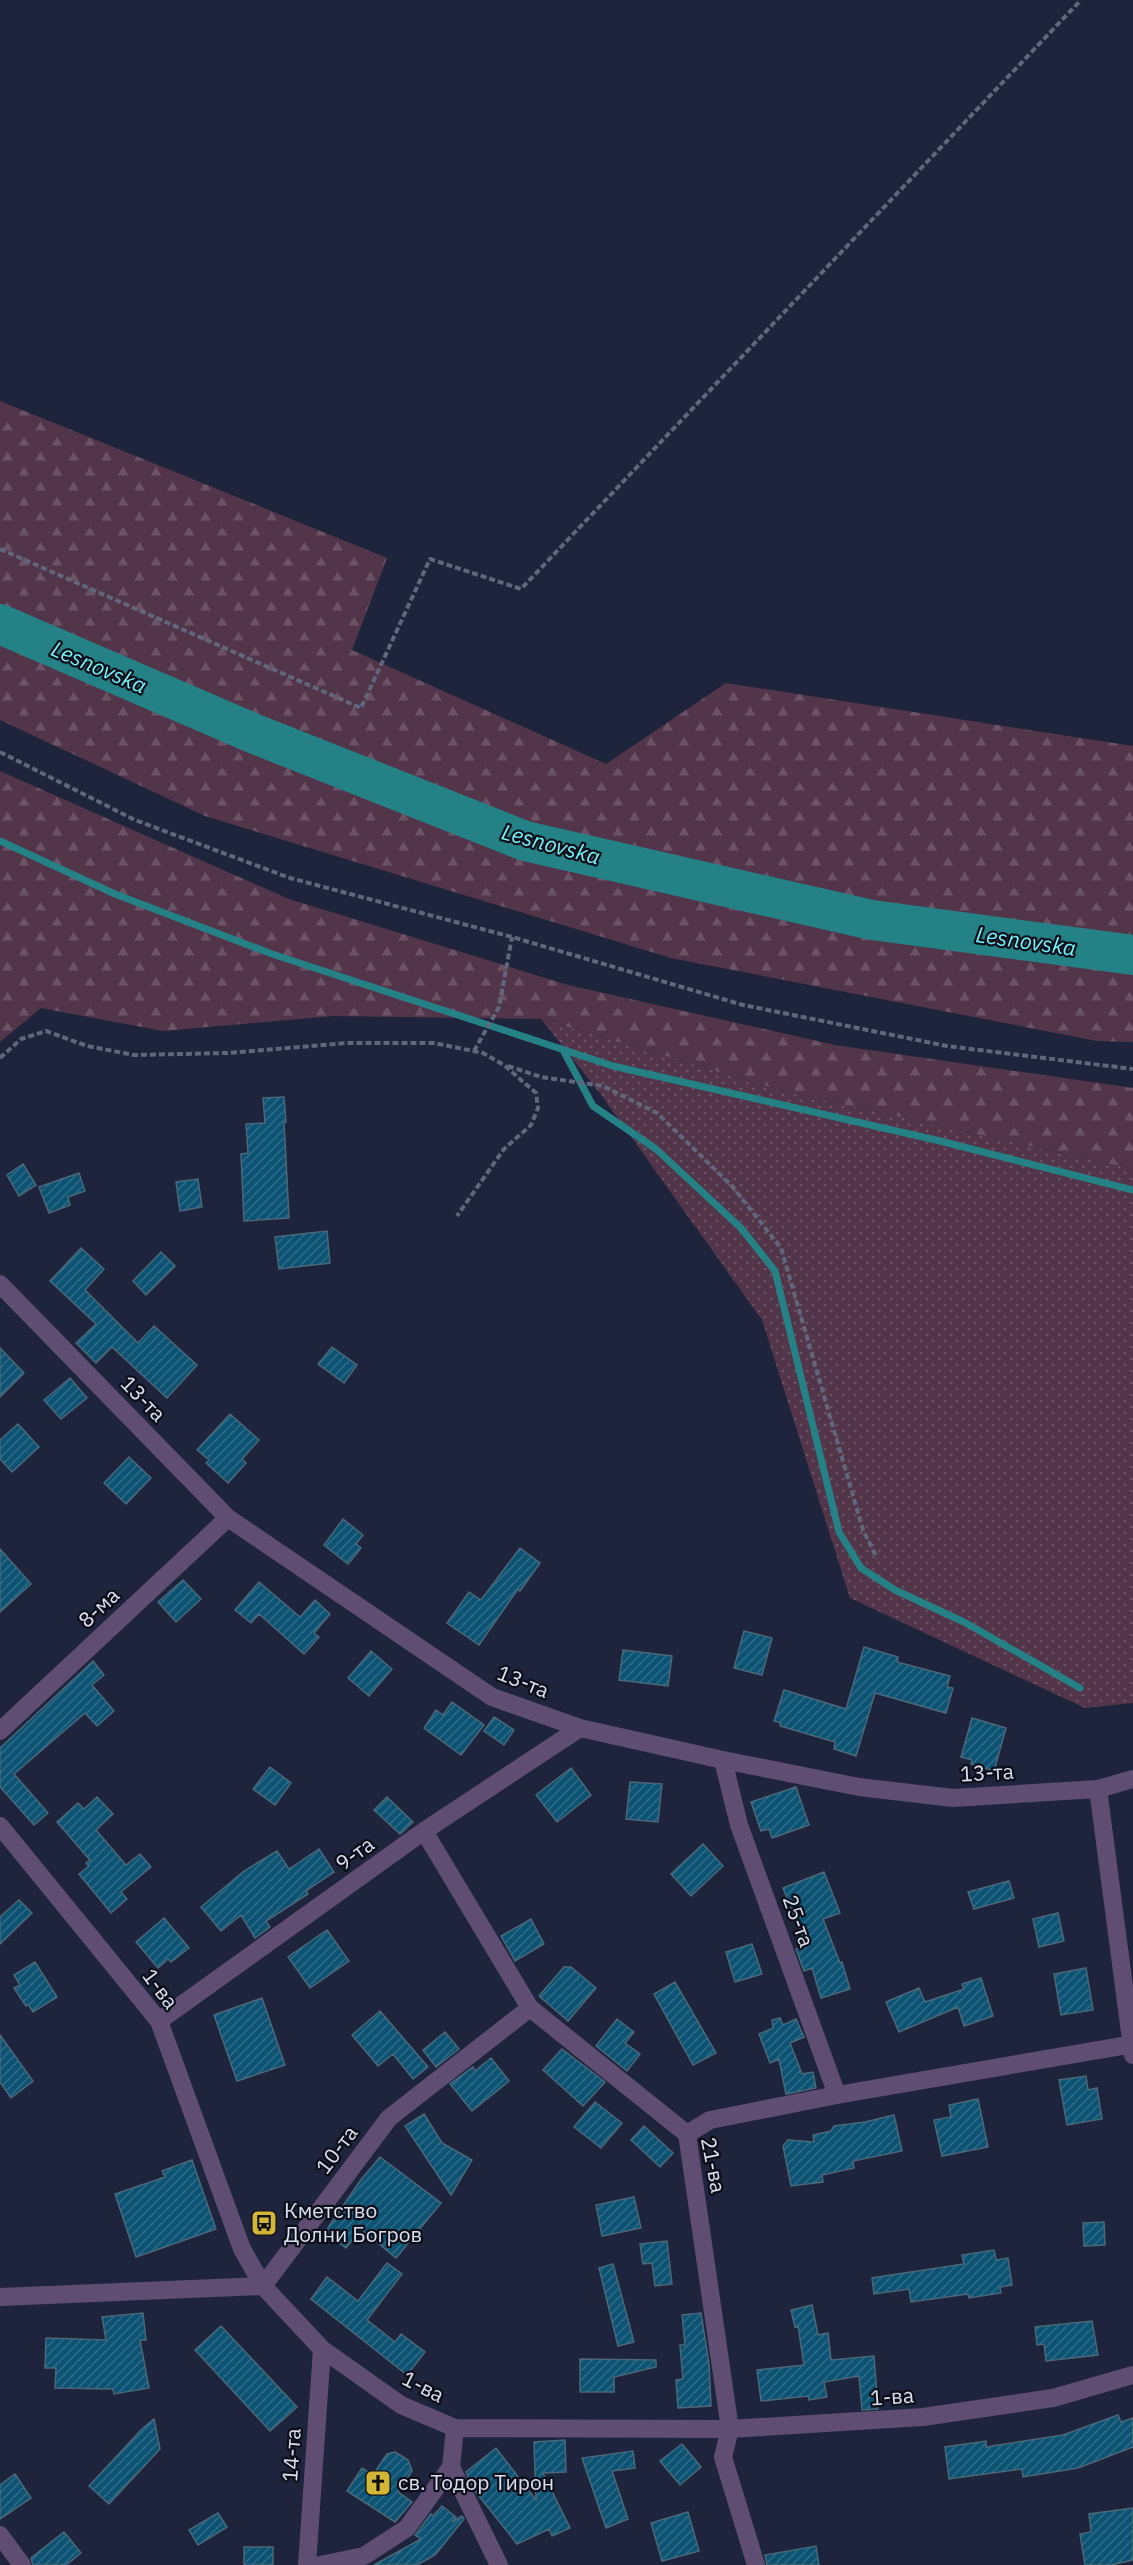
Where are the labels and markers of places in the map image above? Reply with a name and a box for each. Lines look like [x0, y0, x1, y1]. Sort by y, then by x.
place label: Кметство Долни Богров [284, 2196, 422, 2248]
bus stop icon: Кметство Долни Богров [249, 2208, 279, 2238]
church icon: св. Тодор Тирон [363, 2468, 393, 2498]
place label: св. Тодор Тирон [398, 2468, 554, 2496]

